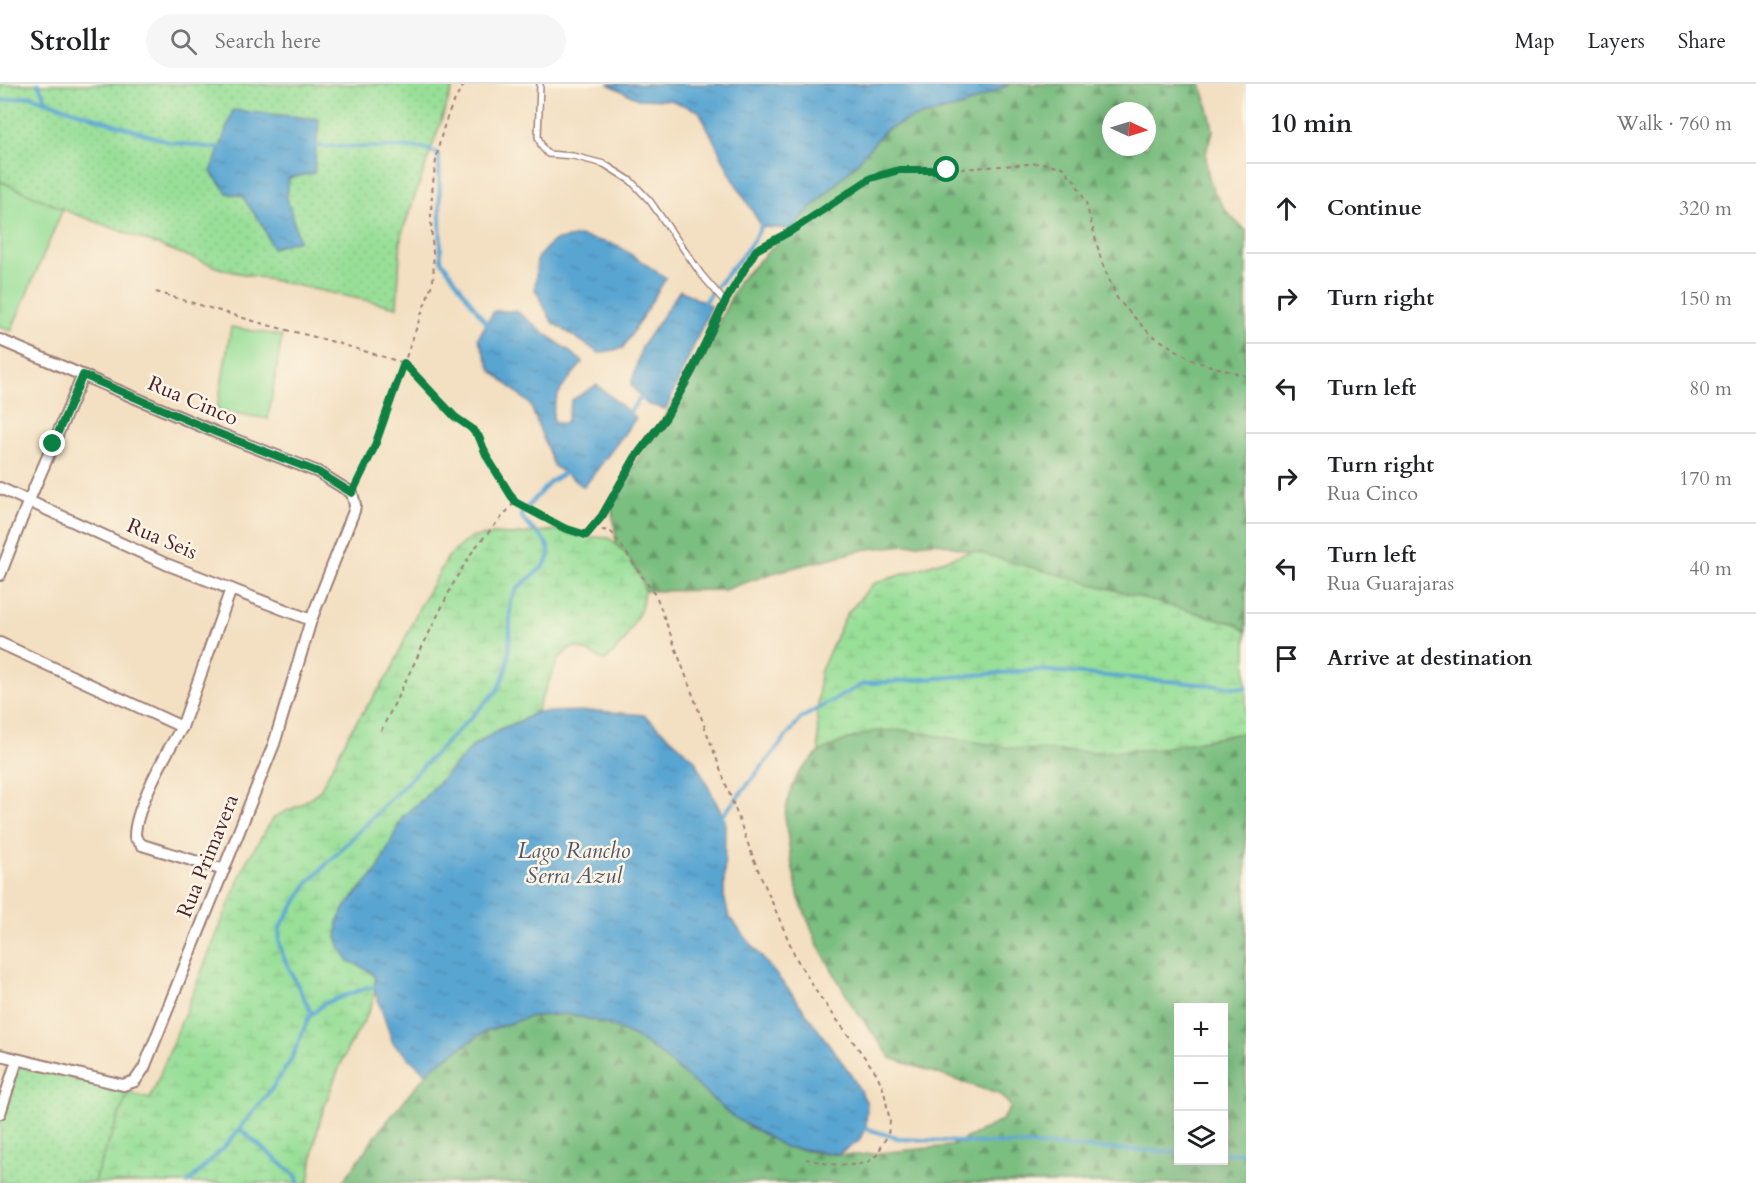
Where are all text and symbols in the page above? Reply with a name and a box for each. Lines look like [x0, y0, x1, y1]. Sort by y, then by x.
search box [146, 14, 566, 68]
text: Strollr [30, 22, 110, 60]
icon: search [167, 25, 200, 58]
text: Search here [215, 26, 321, 56]
text: Map [1515, 27, 1555, 56]
text: Layers [1588, 27, 1645, 56]
text: Share [1678, 27, 1726, 56]
north arrow [1102, 102, 1156, 156]
text: 10 min [1270, 106, 1353, 141]
text: Walk · 760 m [1617, 110, 1732, 137]
route start [933, 156, 959, 182]
icon: ahead [1270, 192, 1303, 225]
text: Continue [1327, 193, 1422, 223]
text: 320 m [1679, 195, 1732, 222]
icon: right [1270, 282, 1303, 315]
text: Turn right [1327, 283, 1434, 313]
text: 150 m [1679, 285, 1732, 312]
street label: Rua Cinco [143, 369, 243, 433]
icon: left [1270, 372, 1303, 405]
text: Turn left [1327, 373, 1416, 403]
text: 80 m [1689, 375, 1732, 402]
route end [39, 430, 65, 456]
text: Turn right [1327, 450, 1434, 480]
icon: right [1270, 462, 1303, 495]
text: 170 m [1679, 465, 1732, 492]
text: Rua Cinco [1327, 480, 1418, 507]
street label: Rua Seis [122, 511, 202, 567]
text: Turn left [1327, 540, 1416, 570]
icon: left [1270, 552, 1303, 585]
text: 40 m [1689, 555, 1732, 582]
text: Rua Guarajaras [1327, 570, 1454, 597]
icon: arrive [1270, 642, 1303, 675]
text: Arrive at destination [1327, 643, 1532, 673]
street label: Rua Primavera [170, 790, 246, 922]
water label: Lago Rancho Serra Azul [517, 836, 631, 891]
map controls [1174, 1003, 1228, 1165]
button: + [1174, 1003, 1228, 1057]
button: − [1174, 1057, 1228, 1111]
button: layers [1174, 1111, 1228, 1165]

